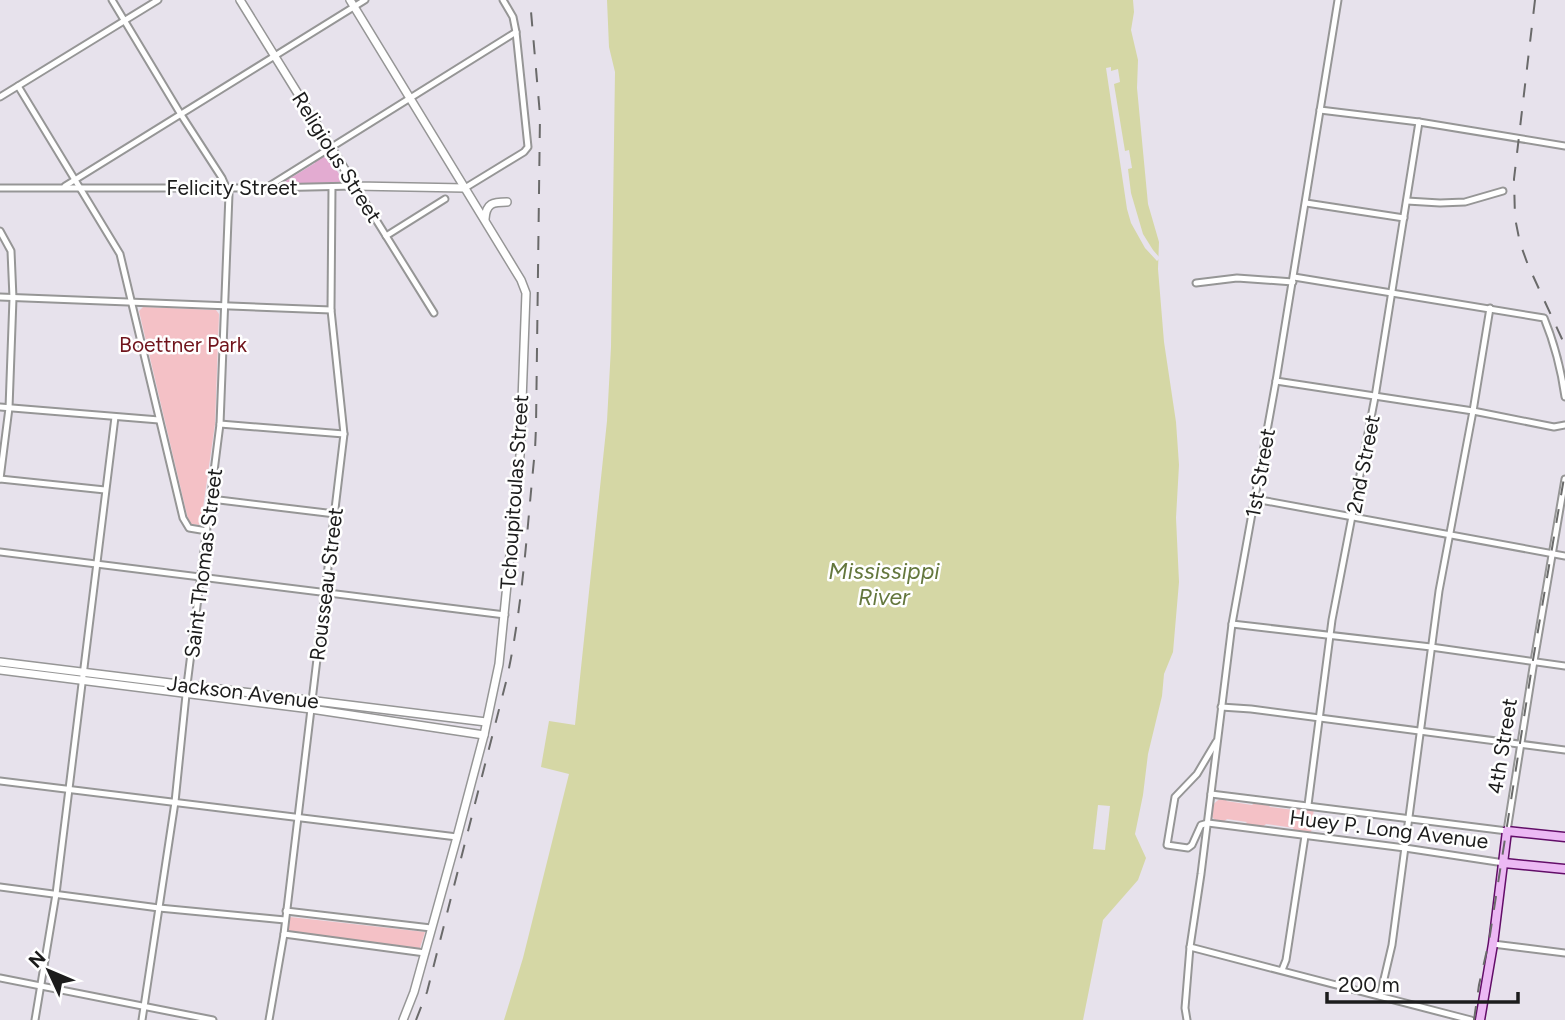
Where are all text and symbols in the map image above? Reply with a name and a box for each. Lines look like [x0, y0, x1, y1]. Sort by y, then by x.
street label: Religious Street [287, 87, 387, 227]
street label: Felicity Street [166, 175, 298, 200]
park label: Boettner Park [119, 332, 248, 357]
street label: Tchoupitoulas Street [495, 394, 533, 590]
street label: 2nd Street [1341, 413, 1385, 515]
street label: 1st Street [1240, 426, 1280, 520]
street label: Saint Thomas Street [179, 467, 227, 659]
street label: Rousseau Street [304, 506, 348, 662]
water label: Mississippi River [828, 557, 940, 611]
street label: Jackson Avenue [166, 670, 320, 714]
street label: 4th Street [1482, 696, 1522, 796]
street label: Huey P. Long Avenue [1288, 804, 1490, 854]
north arrow [14, 936, 84, 1006]
text: N [24, 946, 51, 973]
scale bar [1327, 960, 1518, 1004]
text: 200 m [1338, 972, 1400, 997]

